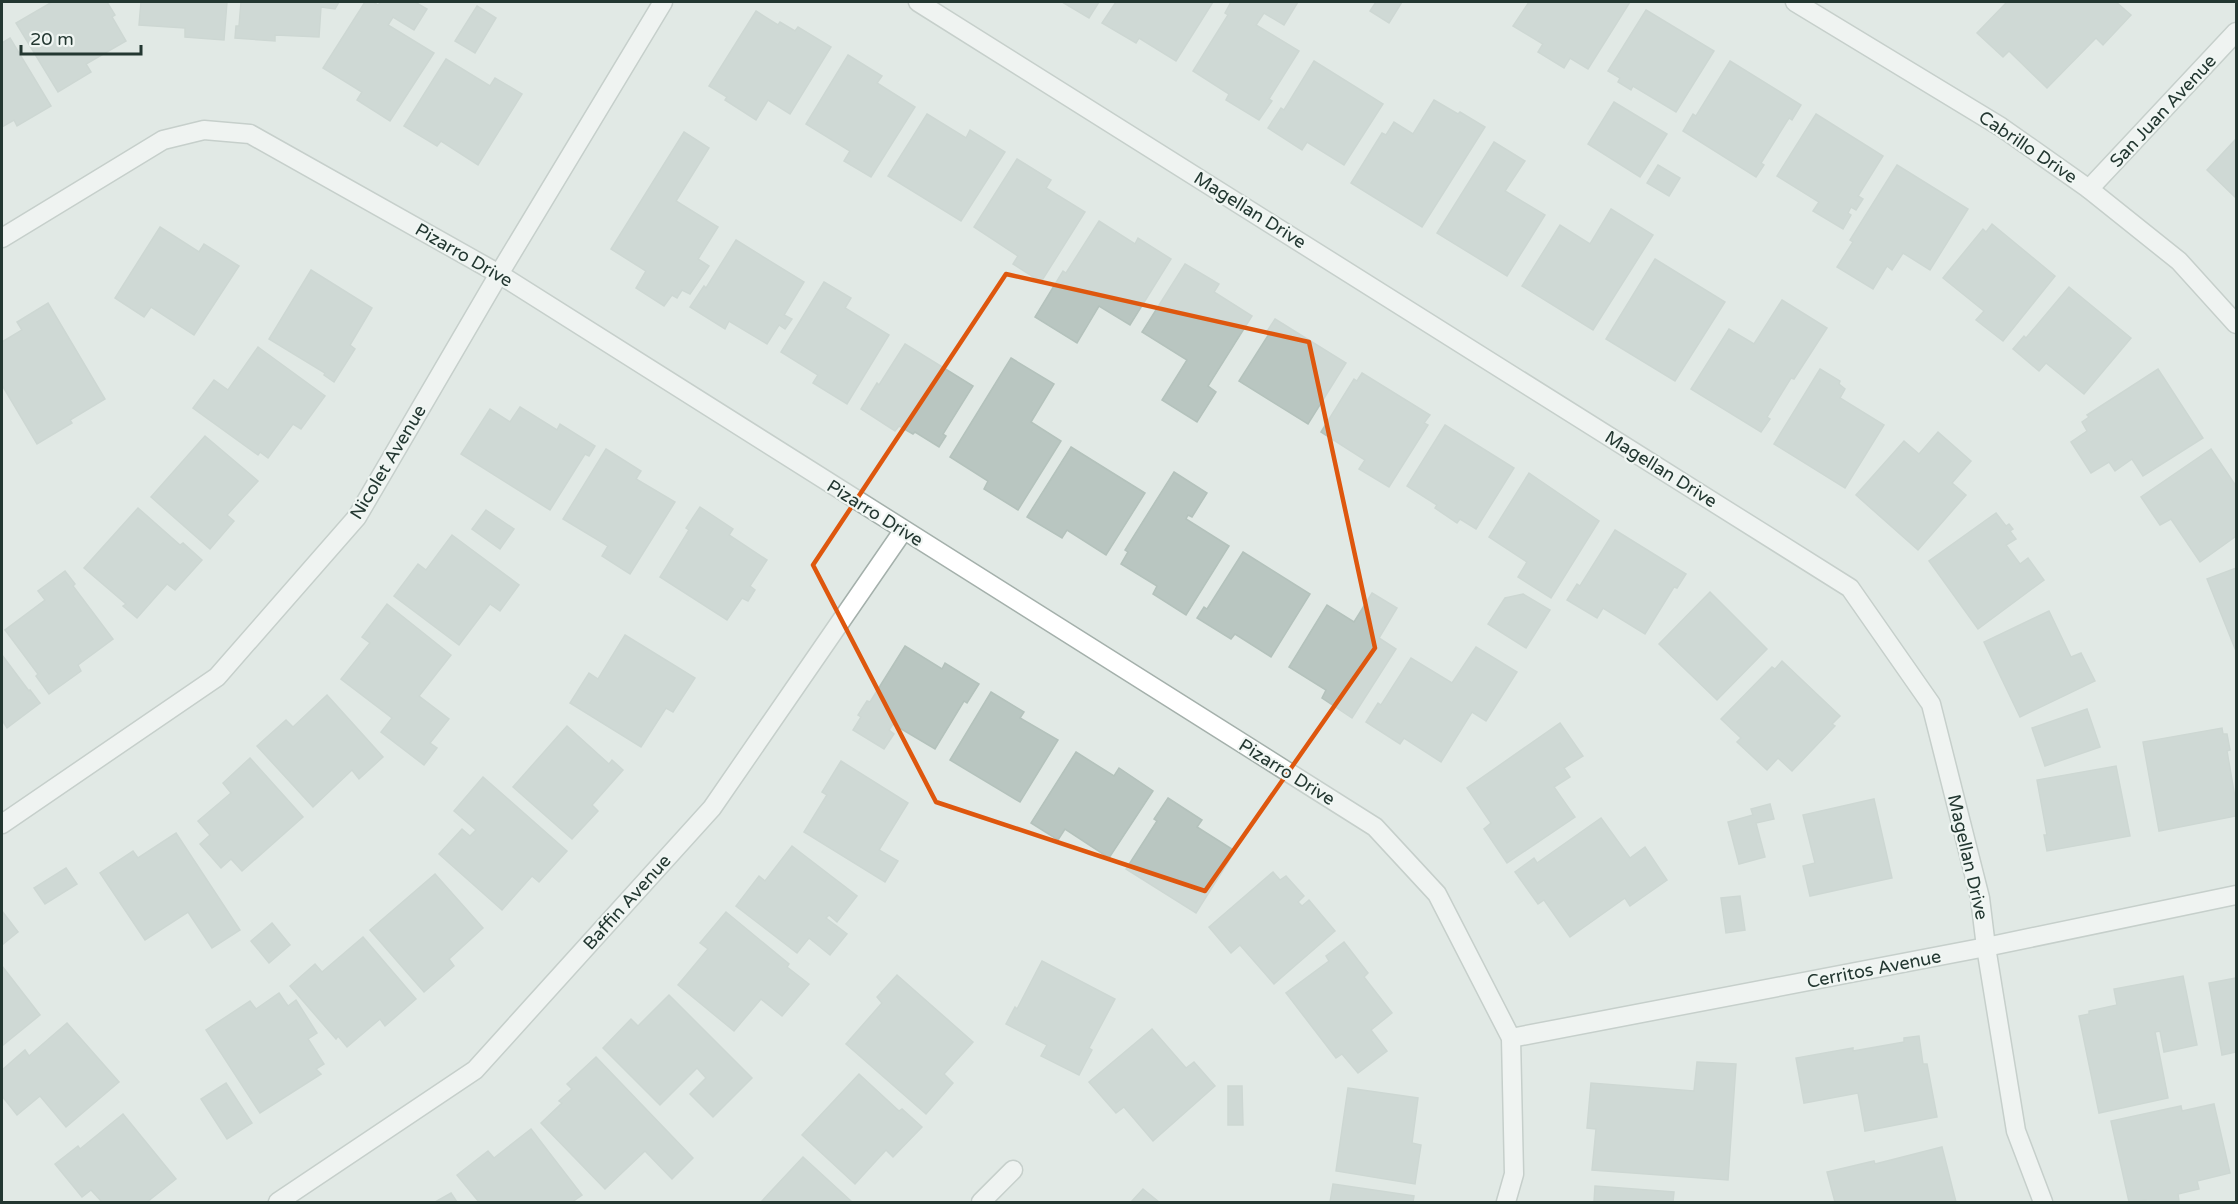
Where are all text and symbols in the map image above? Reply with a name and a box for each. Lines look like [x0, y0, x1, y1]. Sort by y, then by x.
scale bar [21, 18, 141, 56]
text: 20 m [30, 28, 74, 50]
street label: San Juan Avenue [2105, 50, 2221, 172]
street label: Cabrillo Drive [1974, 106, 2082, 188]
street label: Magellan Drive [1190, 167, 1310, 253]
street label: Pizarro Drive [411, 218, 517, 292]
street label: Nicolet Avenue [345, 401, 431, 523]
street label: Magellan Drive [1601, 426, 1721, 512]
street label: Pizarro Drive [823, 475, 927, 551]
street label: Pizarro Drive [1235, 734, 1339, 810]
street label: Magellan Drive [1943, 792, 1993, 922]
street label: Baffin Avenue [578, 850, 676, 954]
street label: Cerritos Avenue [1805, 945, 1943, 993]

